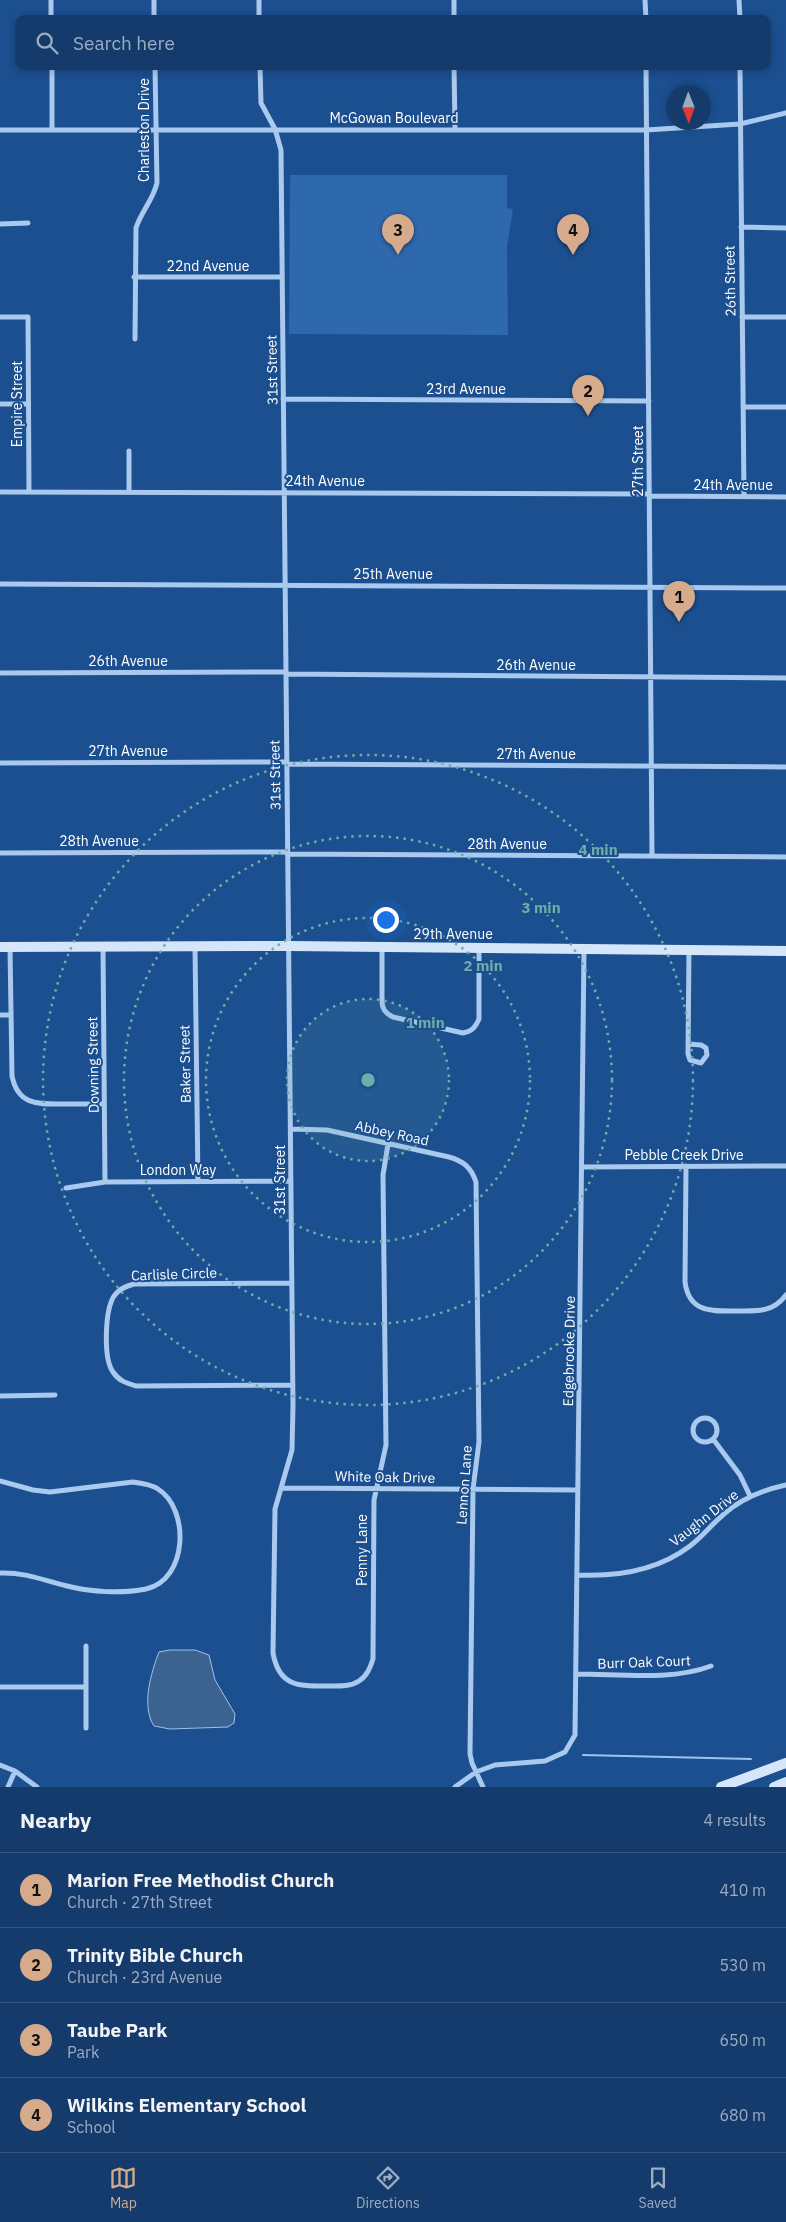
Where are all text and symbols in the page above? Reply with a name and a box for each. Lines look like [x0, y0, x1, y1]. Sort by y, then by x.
search box [15, 15, 771, 70]
icon: search [33, 29, 61, 57]
text: Search here [73, 31, 175, 55]
street label: Charleston Drive [135, 78, 153, 182]
north arrow [666, 85, 711, 130]
street label: McGowan Boulevard [330, 109, 459, 127]
pin: 3 [382, 214, 414, 255]
pin: 4 [557, 214, 589, 255]
street label: 26th Street [720, 245, 740, 317]
street label: 22nd Avenue [167, 257, 250, 275]
street label: 31st Street [262, 335, 282, 405]
street label: Empire Street [8, 361, 26, 447]
pin: 2 [572, 375, 604, 416]
street label: 23rd Avenue [426, 380, 506, 398]
street label: 27th Street [629, 425, 647, 497]
street label: 24th Avenue [285, 472, 365, 490]
street label: 24th Avenue [693, 476, 773, 494]
street label: 25th Avenue [353, 565, 433, 583]
pin: 1 [663, 581, 695, 622]
street label: 26th Avenue [88, 652, 168, 670]
street label: 26th Avenue [496, 656, 576, 674]
street label: 31st Street [265, 740, 285, 810]
street label: 27th Avenue [88, 742, 168, 760]
street label: 27th Avenue [496, 745, 576, 763]
street label: 28th Avenue [59, 832, 139, 850]
street label: 28th Avenue [467, 835, 547, 853]
text: 4 min [578, 840, 618, 859]
text: 3 min [521, 898, 561, 917]
your location [373, 907, 399, 933]
street label: 29th Avenue [413, 925, 493, 943]
text: 2 min [463, 956, 503, 975]
text: 1 min [405, 1013, 445, 1032]
street label: Downing Street [83, 1017, 103, 1113]
street label: Baker Street [175, 1025, 195, 1103]
centre of rings [359, 1071, 377, 1089]
street label: Abbey Road [353, 1116, 431, 1150]
street label: 31st Street [271, 1145, 289, 1215]
street label: Pebble Creek Drive [624, 1146, 744, 1164]
street label: London Way [140, 1161, 216, 1179]
street label: Carlisle Circle [131, 1263, 218, 1284]
street label: Edgebrooke Drive [559, 1295, 579, 1406]
street label: Lennon Lane [452, 1444, 476, 1525]
street label: White Oak Drive [335, 1467, 436, 1487]
street label: Vaughn Drive [666, 1485, 742, 1551]
street label: Penny Lane [353, 1514, 371, 1586]
street label: Burr Oak Court [597, 1651, 691, 1673]
text: Nearby [20, 1806, 91, 1834]
text: 4 results [703, 1810, 766, 1830]
text: Marion Free Methodist Church [67, 1868, 334, 1892]
text: 1 [31, 1880, 41, 1900]
text: 410 m [719, 1880, 766, 1900]
text: Church · 27th Street [67, 1892, 212, 1912]
text: Trinity Bible Church [67, 1943, 243, 1967]
text: 2 [31, 1955, 41, 1975]
text: 530 m [719, 1955, 766, 1975]
text: Church · 23rd Avenue [67, 1967, 222, 1987]
text: Taube Park [67, 2018, 167, 2042]
text: 3 [31, 2030, 41, 2050]
text: 650 m [719, 2030, 766, 2050]
text: Park [67, 2042, 99, 2062]
text: Wilkins Elementary School [67, 2093, 306, 2117]
text: 4 [31, 2105, 41, 2125]
text: 680 m [719, 2105, 766, 2125]
text: School [67, 2117, 116, 2137]
tab: Map [109, 2164, 137, 2212]
tab: Directions [356, 2164, 420, 2212]
tab: Saved [639, 2164, 677, 2212]

